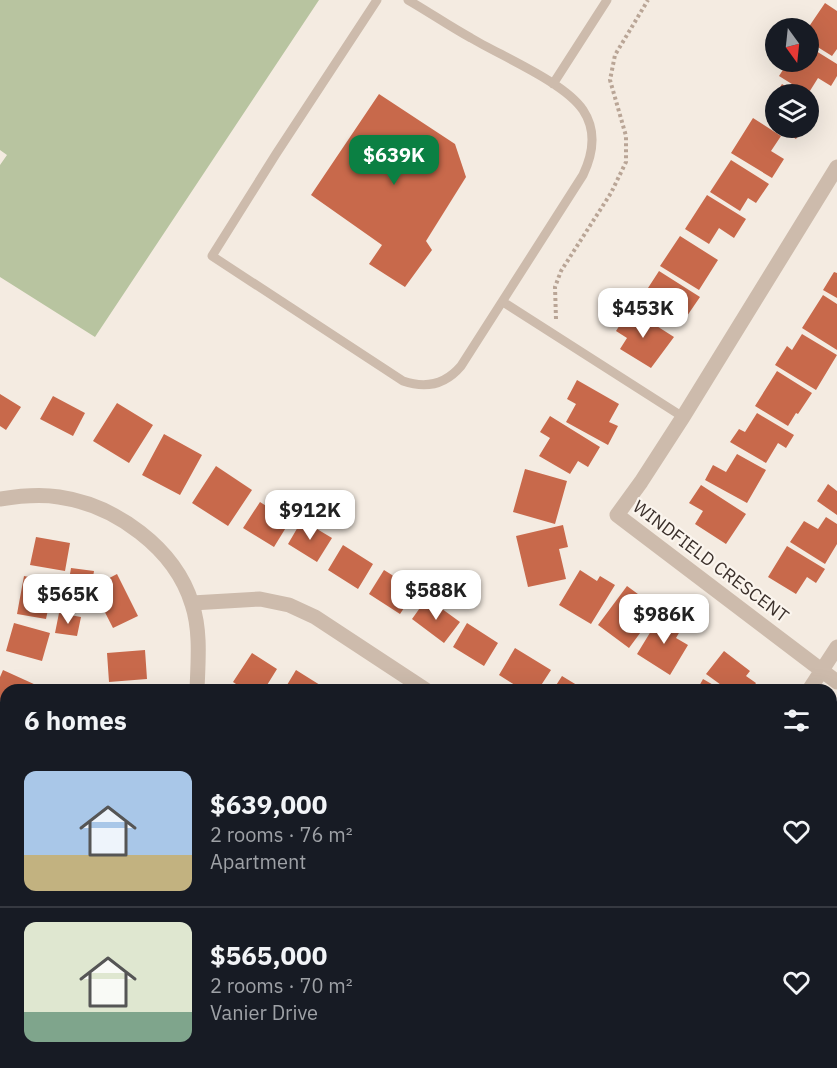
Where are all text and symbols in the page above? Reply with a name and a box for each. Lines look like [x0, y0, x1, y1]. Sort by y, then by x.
north arrow [765, 18, 819, 72]
map controls [765, 18, 819, 138]
button: layers [765, 84, 819, 138]
pin: $639K [352, 135, 436, 186]
text: $639K [363, 141, 425, 168]
pin: $453K [601, 288, 685, 339]
text: $453K [612, 294, 674, 321]
pin: $912K [268, 490, 352, 541]
street label: WINDFIELD CRESCENT [628, 495, 794, 627]
text: $912K [279, 496, 341, 523]
pin: $588K [394, 570, 478, 621]
pin: $565K [26, 574, 110, 625]
text: $588K [405, 576, 467, 603]
text: $565K [37, 580, 99, 607]
pin: $986K [622, 594, 706, 645]
text: $986K [633, 600, 695, 627]
text: 6 homes [24, 703, 127, 737]
icon: filters [780, 704, 813, 737]
text: $639,000 [210, 787, 327, 821]
icon: home [72, 795, 144, 867]
icon: heart [780, 815, 813, 848]
text: 2 rooms · 76 m² [210, 821, 353, 848]
text: Apartment [210, 848, 306, 875]
text: $565,000 [210, 938, 327, 972]
icon: home [72, 946, 144, 1018]
icon: heart [780, 966, 813, 999]
text: 2 rooms · 70 m² [210, 972, 353, 999]
text: Vanier Drive [210, 999, 318, 1026]

